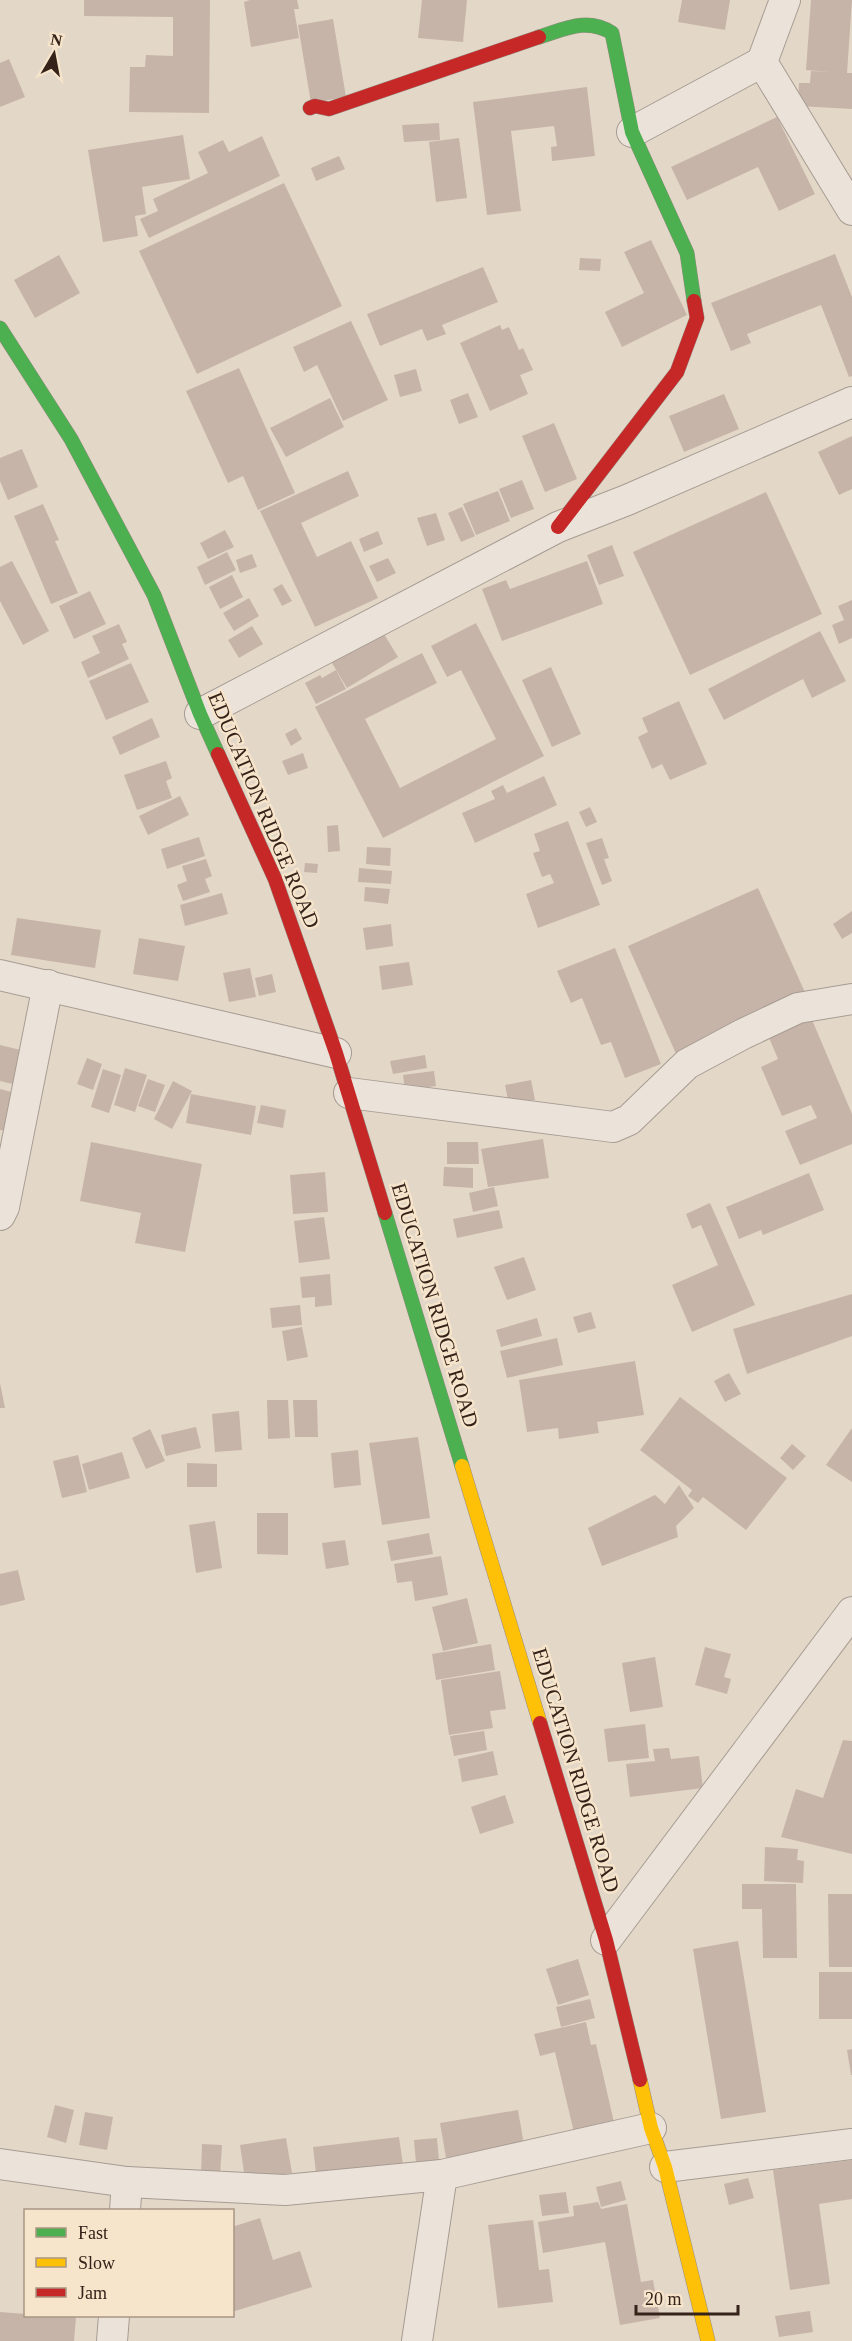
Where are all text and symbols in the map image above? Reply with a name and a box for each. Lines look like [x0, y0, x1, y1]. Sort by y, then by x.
north arrow [24, 24, 84, 84]
text: N [49, 30, 64, 49]
street label: EDUCATION RIDGE ROAD [203, 688, 325, 932]
street label: EDUCATION RIDGE ROAD [386, 1180, 484, 1430]
street label: EDUCATION RIDGE ROAD [527, 1645, 625, 1895]
legend [24, 2209, 234, 2317]
text: Fast [78, 2223, 108, 2243]
text: Slow [78, 2253, 115, 2273]
scale bar [636, 2278, 738, 2316]
text: Jam [78, 2283, 107, 2303]
text: 20 m [645, 2289, 682, 2309]

